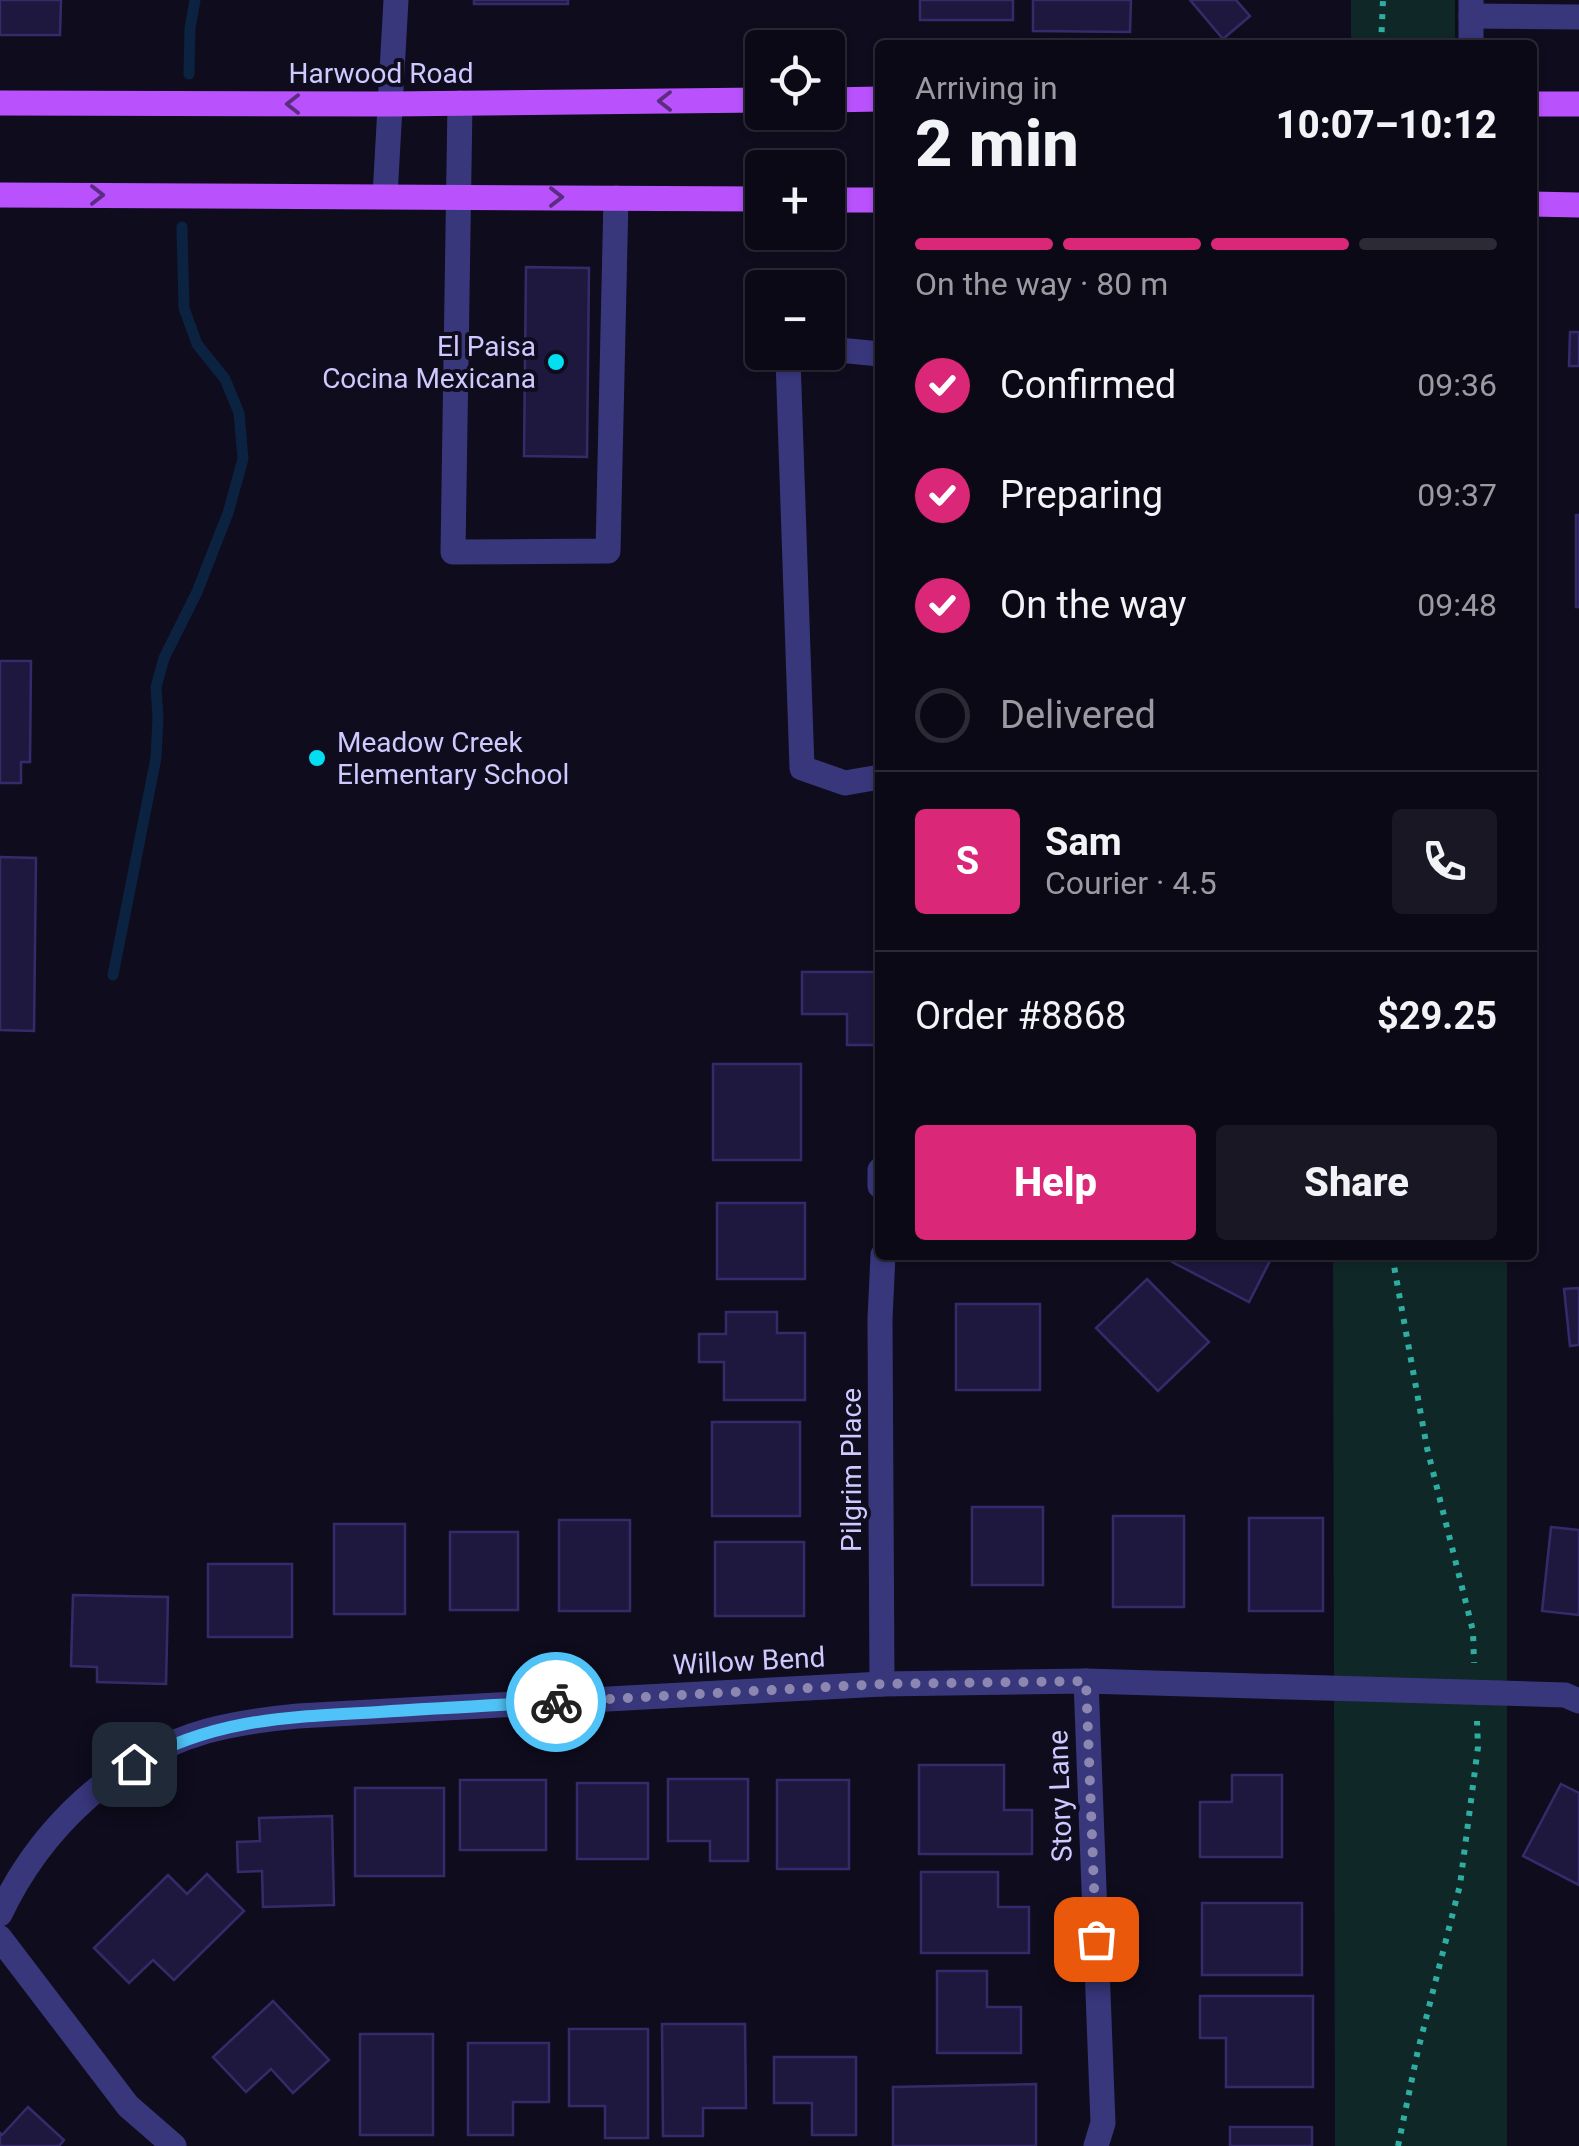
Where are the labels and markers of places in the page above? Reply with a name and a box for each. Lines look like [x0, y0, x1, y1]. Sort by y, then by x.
place label: El Paisa Cocina Mexicana [322, 330, 536, 395]
marker: El Paisa Cocina Mexicana [545, 351, 567, 373]
place label: Meadow Creek Elementary School [337, 726, 569, 791]
marker: Meadow Creek Elementary School [306, 747, 328, 769]
pin [92, 1722, 177, 1807]
pin [1054, 1897, 1139, 1982]

